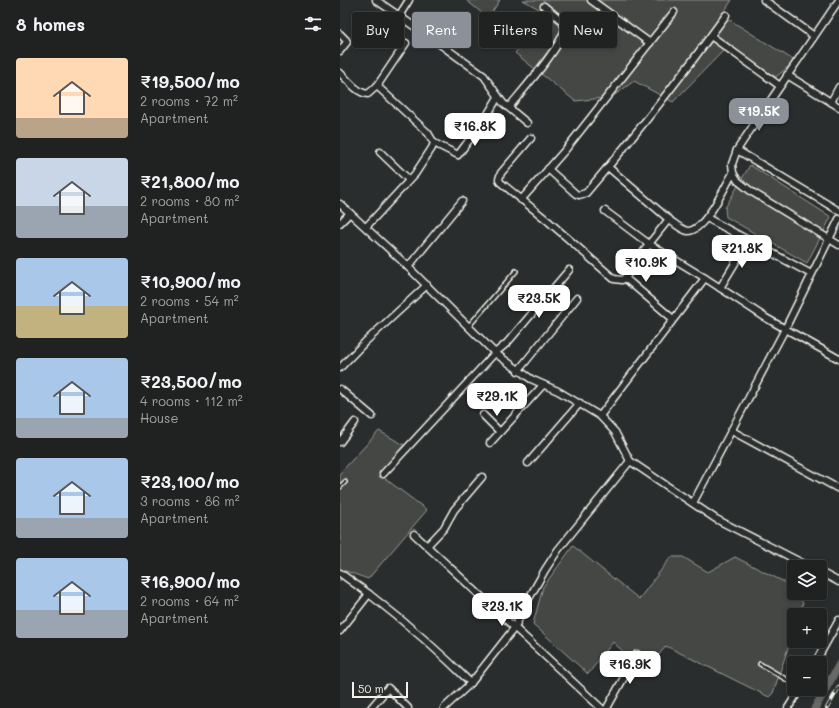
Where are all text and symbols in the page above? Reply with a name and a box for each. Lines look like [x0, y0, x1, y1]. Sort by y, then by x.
chip: Buy [352, 12, 404, 48]
chip: Rent [412, 12, 471, 48]
chip: Filters [479, 12, 552, 48]
chip: New [560, 12, 617, 48]
text: 8 homes [16, 13, 85, 35]
icon: filters [302, 13, 324, 35]
text: ₹19,500/mo [140, 70, 240, 92]
icon: home [48, 74, 96, 122]
text: 2 rooms · 72 m² [140, 92, 238, 109]
pin: ₹19.5K [726, 98, 792, 132]
text: ₹19.5K [738, 102, 780, 119]
text: Apartment [140, 109, 209, 126]
pin: ₹16.8K [442, 113, 508, 147]
text: ₹16.8K [454, 117, 496, 134]
text: ₹21,800/mo [140, 170, 240, 192]
icon: home [48, 174, 96, 222]
text: 2 rooms · 80 m² [140, 192, 239, 209]
text: Apartment [140, 209, 209, 226]
pin: ₹21.8K [709, 235, 775, 269]
text: ₹21.8K [721, 239, 763, 256]
pin: ₹10.9K [613, 249, 679, 283]
text: ₹10.9K [624, 253, 668, 270]
text: ₹10,900/mo [140, 270, 241, 292]
icon: home [48, 274, 96, 322]
pin: ₹23.5K [506, 285, 572, 319]
text: ₹23.5K [517, 289, 561, 306]
text: 2 rooms · 54 m² [140, 292, 239, 309]
text: Apartment [140, 309, 209, 326]
text: ₹23,500/mo [140, 370, 242, 392]
icon: home [48, 374, 96, 422]
pin: ₹29.1K [464, 383, 530, 417]
text: ₹29.1K [476, 387, 518, 404]
text: 4 rooms · 112 m² [140, 392, 243, 409]
text: House [140, 409, 178, 426]
text: ₹23,100/mo [140, 470, 239, 492]
icon: home [48, 474, 96, 522]
text: 3 rooms · 86 m² [140, 492, 240, 509]
text: Apartment [140, 509, 209, 526]
map controls [787, 560, 827, 696]
button: layers [787, 560, 827, 600]
text: ₹16,900/mo [140, 570, 240, 592]
icon: home [48, 574, 96, 622]
text: 2 rooms · 64 m² [140, 592, 239, 609]
pin: ₹23.1K [469, 593, 535, 627]
text: ₹23.1K [481, 597, 523, 614]
button: + [787, 608, 827, 648]
text: Apartment [140, 609, 209, 626]
pin: ₹16.9K [597, 651, 663, 685]
text: ₹16.9K [609, 655, 651, 672]
button: − [787, 656, 827, 696]
scale bar [352, 680, 408, 699]
text: 50 m [358, 681, 384, 696]

